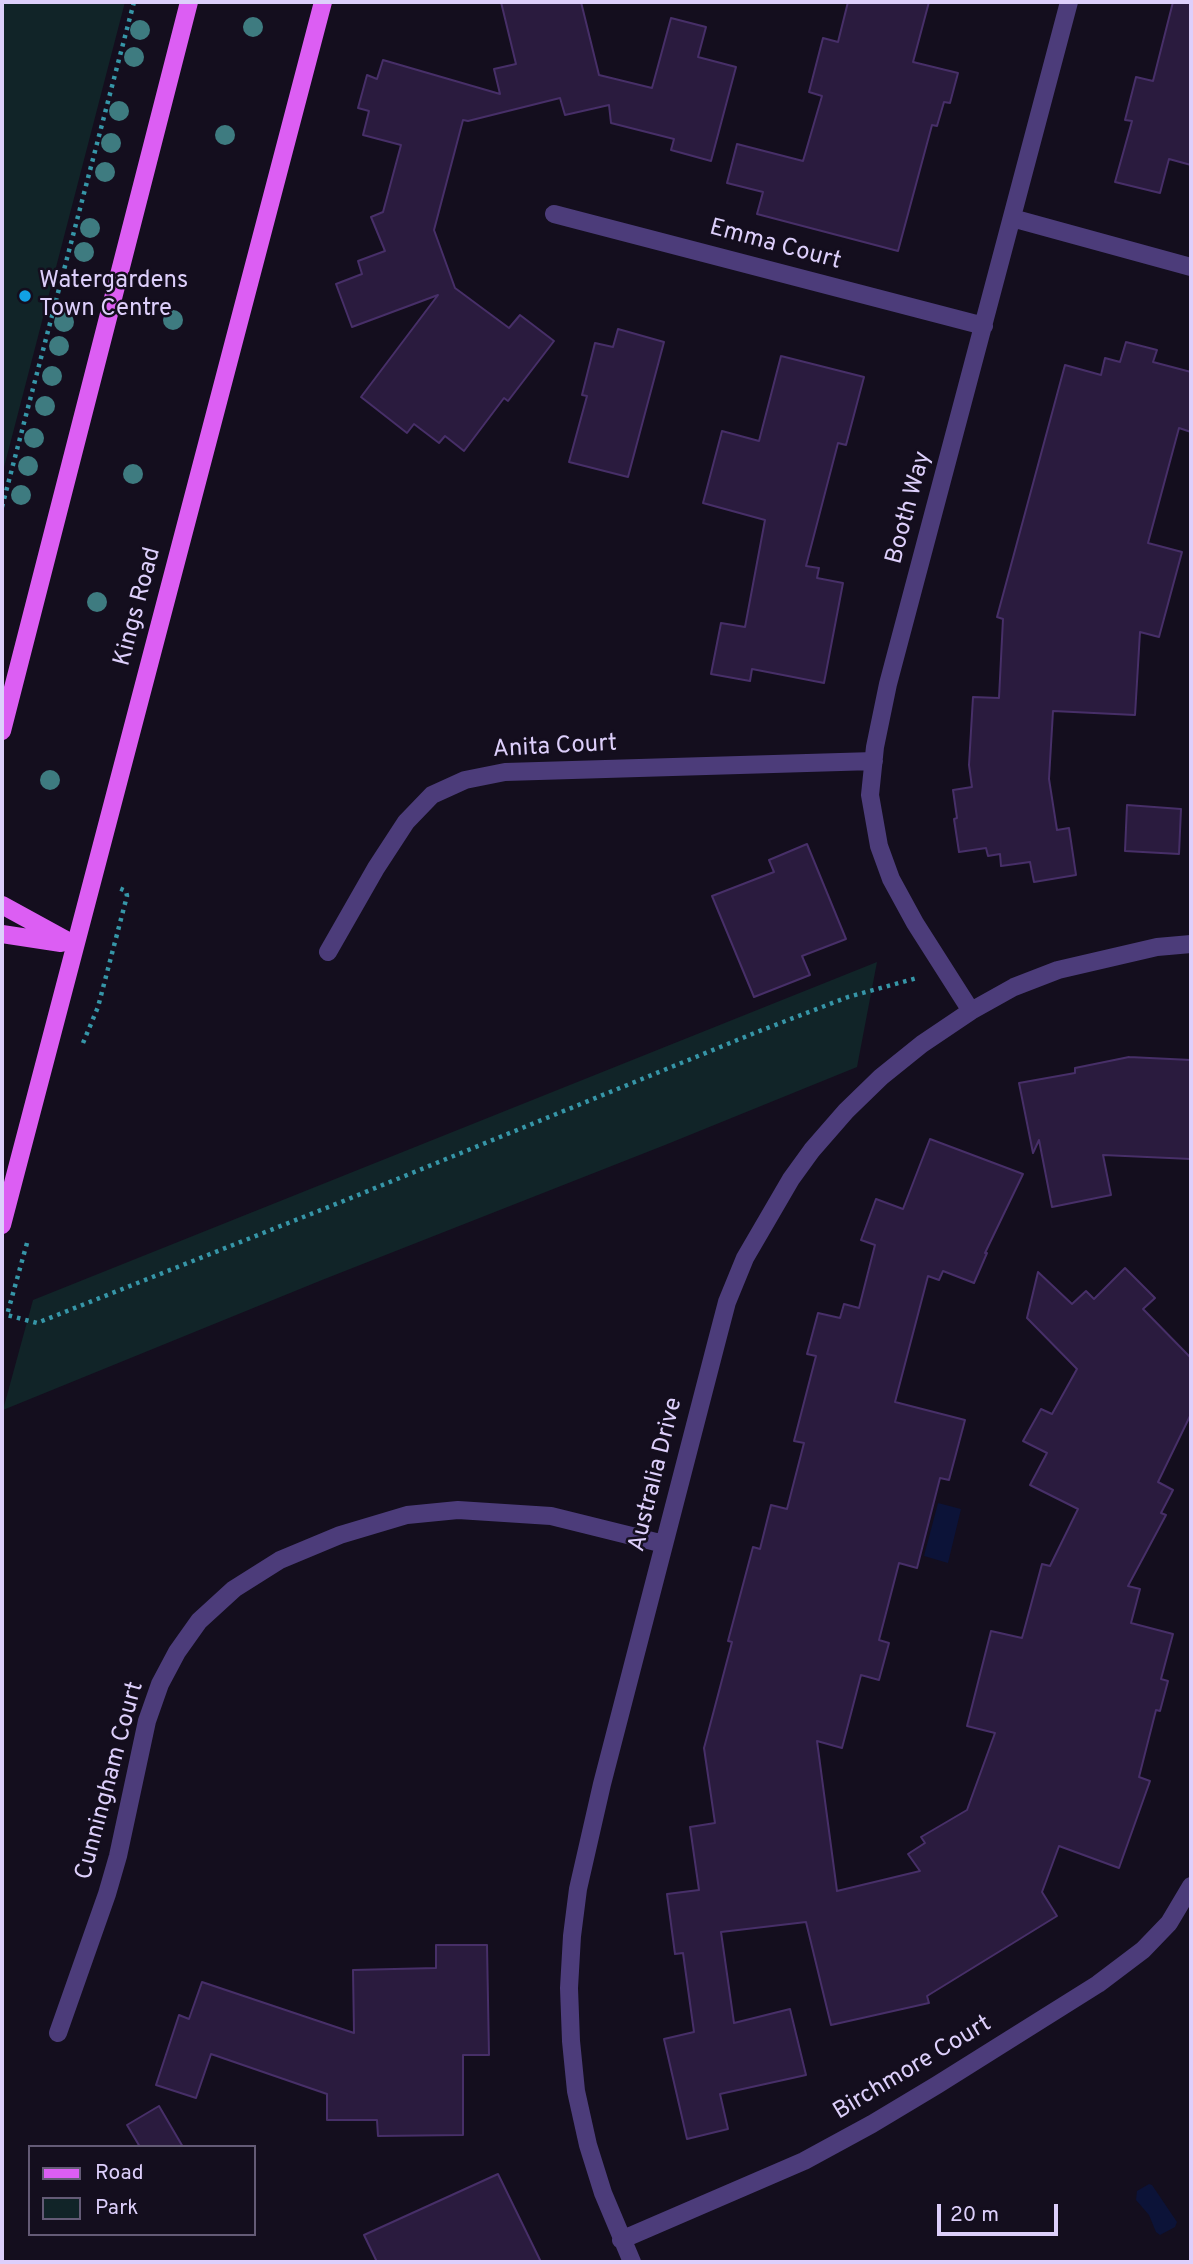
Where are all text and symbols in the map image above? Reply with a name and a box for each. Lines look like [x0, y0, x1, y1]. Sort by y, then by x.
street label: Emma Court [706, 215, 844, 277]
place label: Watergardens Town Centre [39, 268, 188, 324]
marker: Watergardens Town Centre [17, 288, 33, 304]
street label: Booth Way [881, 449, 939, 567]
street label: Kings Road [109, 544, 169, 670]
street label: Anita Court [492, 730, 618, 766]
street label: Australia Drive [624, 1395, 690, 1555]
street label: Cunningham Court [71, 1679, 151, 1883]
street label: Birchmore Court [829, 2011, 997, 2127]
legend [28, 2145, 256, 2236]
text: Road [95, 2160, 144, 2187]
scale bar [941, 2190, 1062, 2234]
text: Park [95, 2195, 138, 2222]
text: 20 m [950, 2202, 999, 2229]

